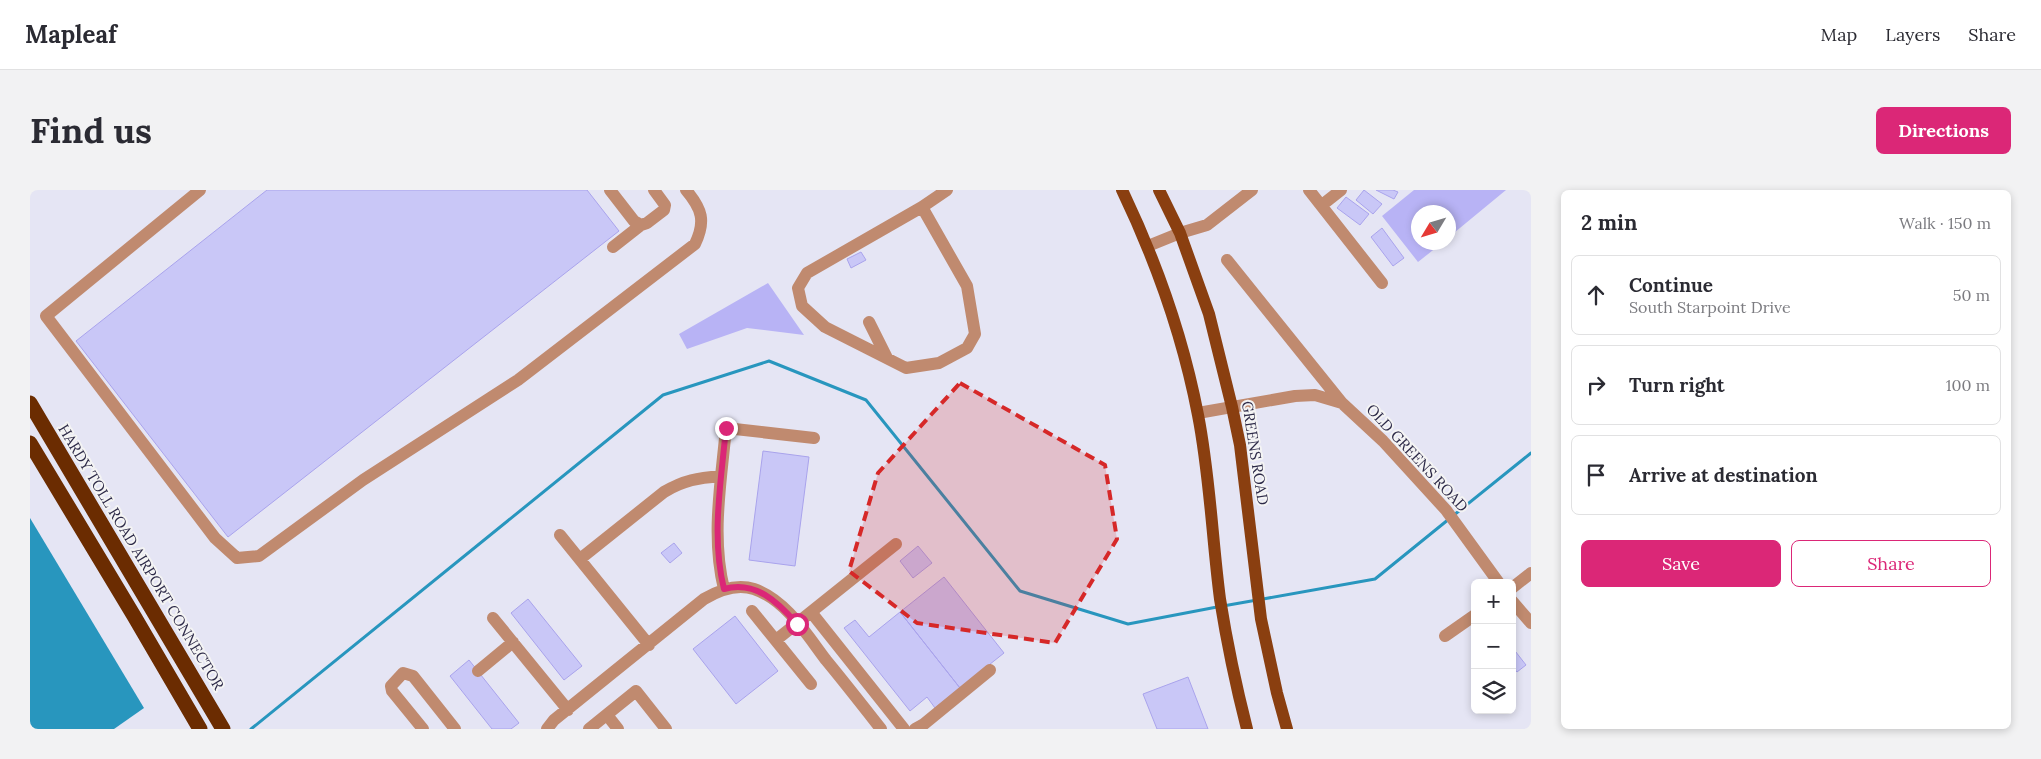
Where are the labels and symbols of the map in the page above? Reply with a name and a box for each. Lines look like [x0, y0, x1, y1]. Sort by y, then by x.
north arrow [1411, 205, 1456, 250]
street label: GREENS ROAD [1238, 400, 1273, 506]
street label: OLD GREENS ROAD [1362, 400, 1472, 516]
route end [715, 417, 738, 440]
street label: HARDY TOLL ROAD AIRPORT CONNECTOR [54, 420, 229, 694]
route start [786, 613, 809, 636]

